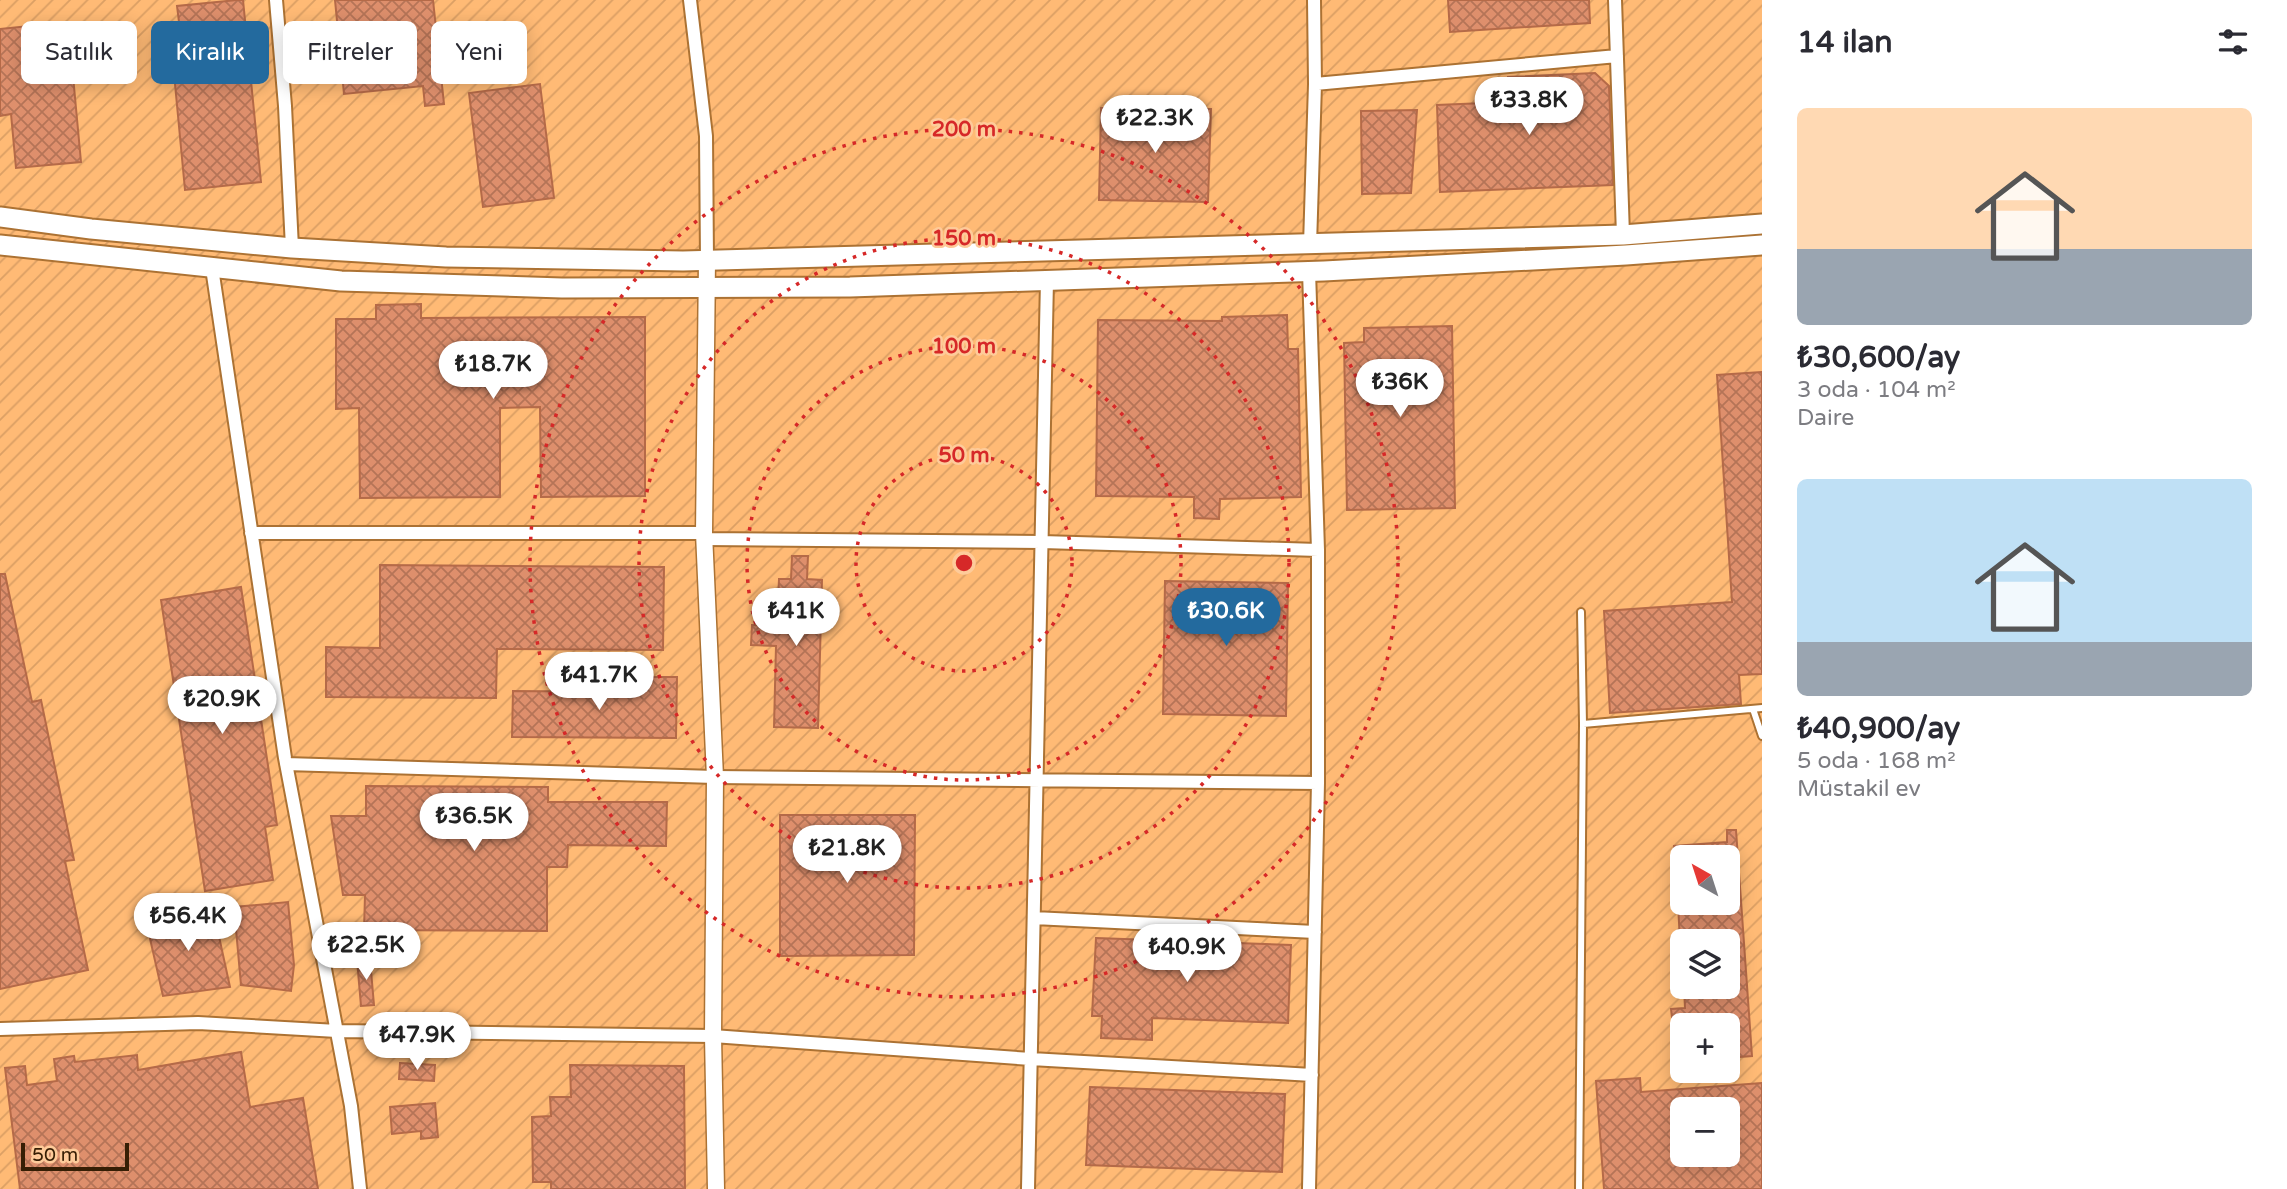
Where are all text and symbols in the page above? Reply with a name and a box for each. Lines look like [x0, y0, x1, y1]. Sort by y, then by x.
chip: Satılık [21, 21, 137, 84]
chip: Kiralık [151, 21, 269, 84]
chip: Filtreler [283, 21, 417, 84]
chip: Yeni [431, 21, 527, 84]
icon: filters [2214, 23, 2252, 61]
text: 14 ilan [1797, 24, 1893, 61]
pin: ₺33.8K [1472, 78, 1586, 137]
text: ₺33.8K [1491, 86, 1567, 114]
pin: ₺22.3K [1098, 96, 1212, 155]
text: ₺22.3K [1117, 104, 1193, 132]
text: 200 m [932, 117, 996, 142]
icon: home [1962, 153, 2088, 279]
text: 150 m [932, 226, 996, 251]
text: 100 m [932, 334, 996, 359]
text: ₺30,600/ay [1797, 339, 1960, 376]
pin: ₺18.7K [436, 342, 550, 401]
text: ₺18.7K [455, 350, 531, 378]
pin: ₺36K [1359, 360, 1441, 419]
text: ₺36K [1372, 368, 1428, 396]
text: 3 oda · 104 m² [1797, 376, 1956, 404]
text: Daire [1797, 404, 1854, 432]
text: 50 m [938, 443, 990, 468]
icon: home [1962, 524, 2088, 650]
centre of rings [952, 551, 976, 575]
pin: ₺41K [755, 588, 837, 648]
pin: ₺30.6K [1169, 588, 1283, 648]
text: ₺41K [768, 597, 824, 625]
text: ₺30.6K [1188, 597, 1264, 625]
pin: ₺41.7K [542, 652, 656, 712]
text: ₺41.7K [561, 661, 637, 689]
pin: ₺20.9K [165, 676, 279, 736]
text: ₺20.9K [184, 685, 260, 713]
text: ₺40,900/ay [1797, 710, 1960, 747]
text: 5 oda · 168 m² [1797, 747, 1956, 775]
text: Müstakil ev [1797, 775, 1921, 803]
pin: ₺36.5K [417, 794, 531, 853]
text: ₺36.5K [436, 802, 512, 830]
pin: ₺21.8K [790, 826, 904, 885]
text: ₺21.8K [809, 834, 885, 862]
north arrow [1670, 845, 1740, 915]
map controls [1670, 845, 1740, 1167]
pin: ₺56.4K [131, 894, 245, 953]
text: ₺56.4K [150, 902, 226, 930]
pin: ₺22.5K [309, 922, 423, 982]
pin: ₺40.9K [1130, 925, 1244, 984]
button: layers [1670, 929, 1740, 999]
text: ₺22.5K [328, 931, 404, 959]
text: ₺40.9K [1149, 933, 1225, 961]
pin: ₺47.9K [360, 1012, 474, 1072]
button: + [1670, 1013, 1740, 1083]
text: ₺47.9K [379, 1021, 455, 1049]
button: − [1670, 1097, 1740, 1167]
scale bar [21, 1140, 130, 1172]
text: 50 m [32, 1144, 78, 1166]

